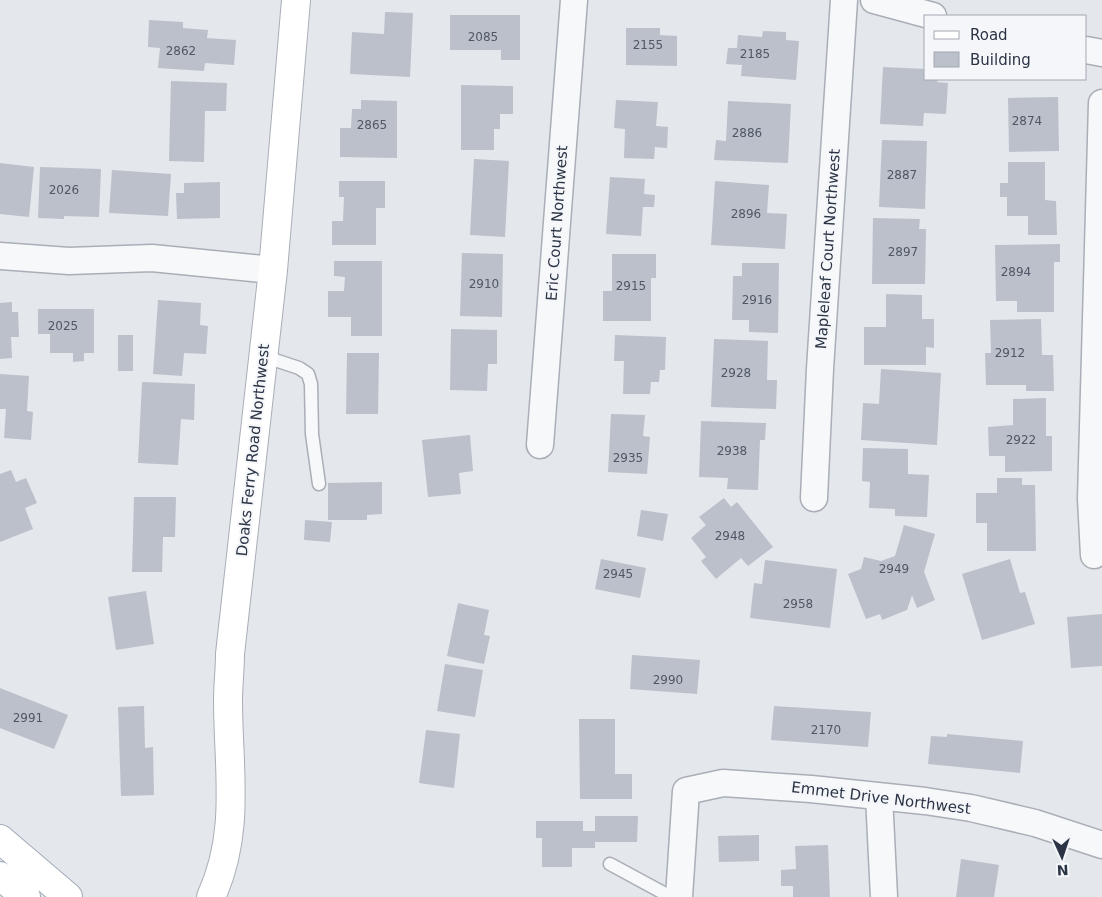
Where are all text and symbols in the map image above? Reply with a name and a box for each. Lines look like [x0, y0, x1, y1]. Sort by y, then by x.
legend [924, 15, 1087, 80]
text: Road [970, 26, 1008, 44]
house number: 2085 [468, 30, 498, 44]
house number: 2155 [633, 38, 663, 52]
house number: 2862 [166, 44, 196, 58]
house number: 2185 [740, 47, 770, 61]
text: Building [970, 51, 1031, 69]
house number: 2874 [1012, 114, 1042, 128]
house number: 2865 [357, 118, 387, 132]
house number: 2886 [732, 126, 762, 140]
street label: Eric Court Northwest [543, 144, 571, 301]
street label: Mapleleaf Court Northwest [812, 148, 844, 350]
house number: 2887 [887, 168, 917, 182]
house number: 2026 [49, 183, 79, 197]
house number: 2896 [731, 207, 761, 221]
house number: 2897 [888, 245, 918, 259]
house number: 2894 [1001, 265, 1031, 279]
house number: 2910 [469, 277, 499, 291]
house number: 2915 [616, 279, 646, 293]
house number: 2916 [742, 293, 772, 307]
house number: 2025 [48, 319, 78, 333]
street label: Doaks Ferry Road Northwest [233, 343, 273, 557]
house number: 2912 [995, 346, 1025, 360]
house number: 2928 [721, 366, 751, 380]
house number: 2922 [1006, 433, 1036, 447]
house number: 2938 [717, 444, 747, 458]
house number: 2935 [613, 451, 643, 465]
house number: 2948 [715, 529, 745, 543]
house number: 2949 [879, 562, 909, 576]
house number: 2945 [603, 567, 633, 581]
house number: 2958 [783, 597, 813, 611]
house number: 2990 [653, 673, 683, 687]
house number: 2991 [13, 711, 43, 725]
house number: 2170 [811, 723, 841, 737]
street label: Emmet Drive Northwest [790, 778, 972, 818]
north arrow [1037, 832, 1087, 882]
text: N [1056, 862, 1069, 878]

